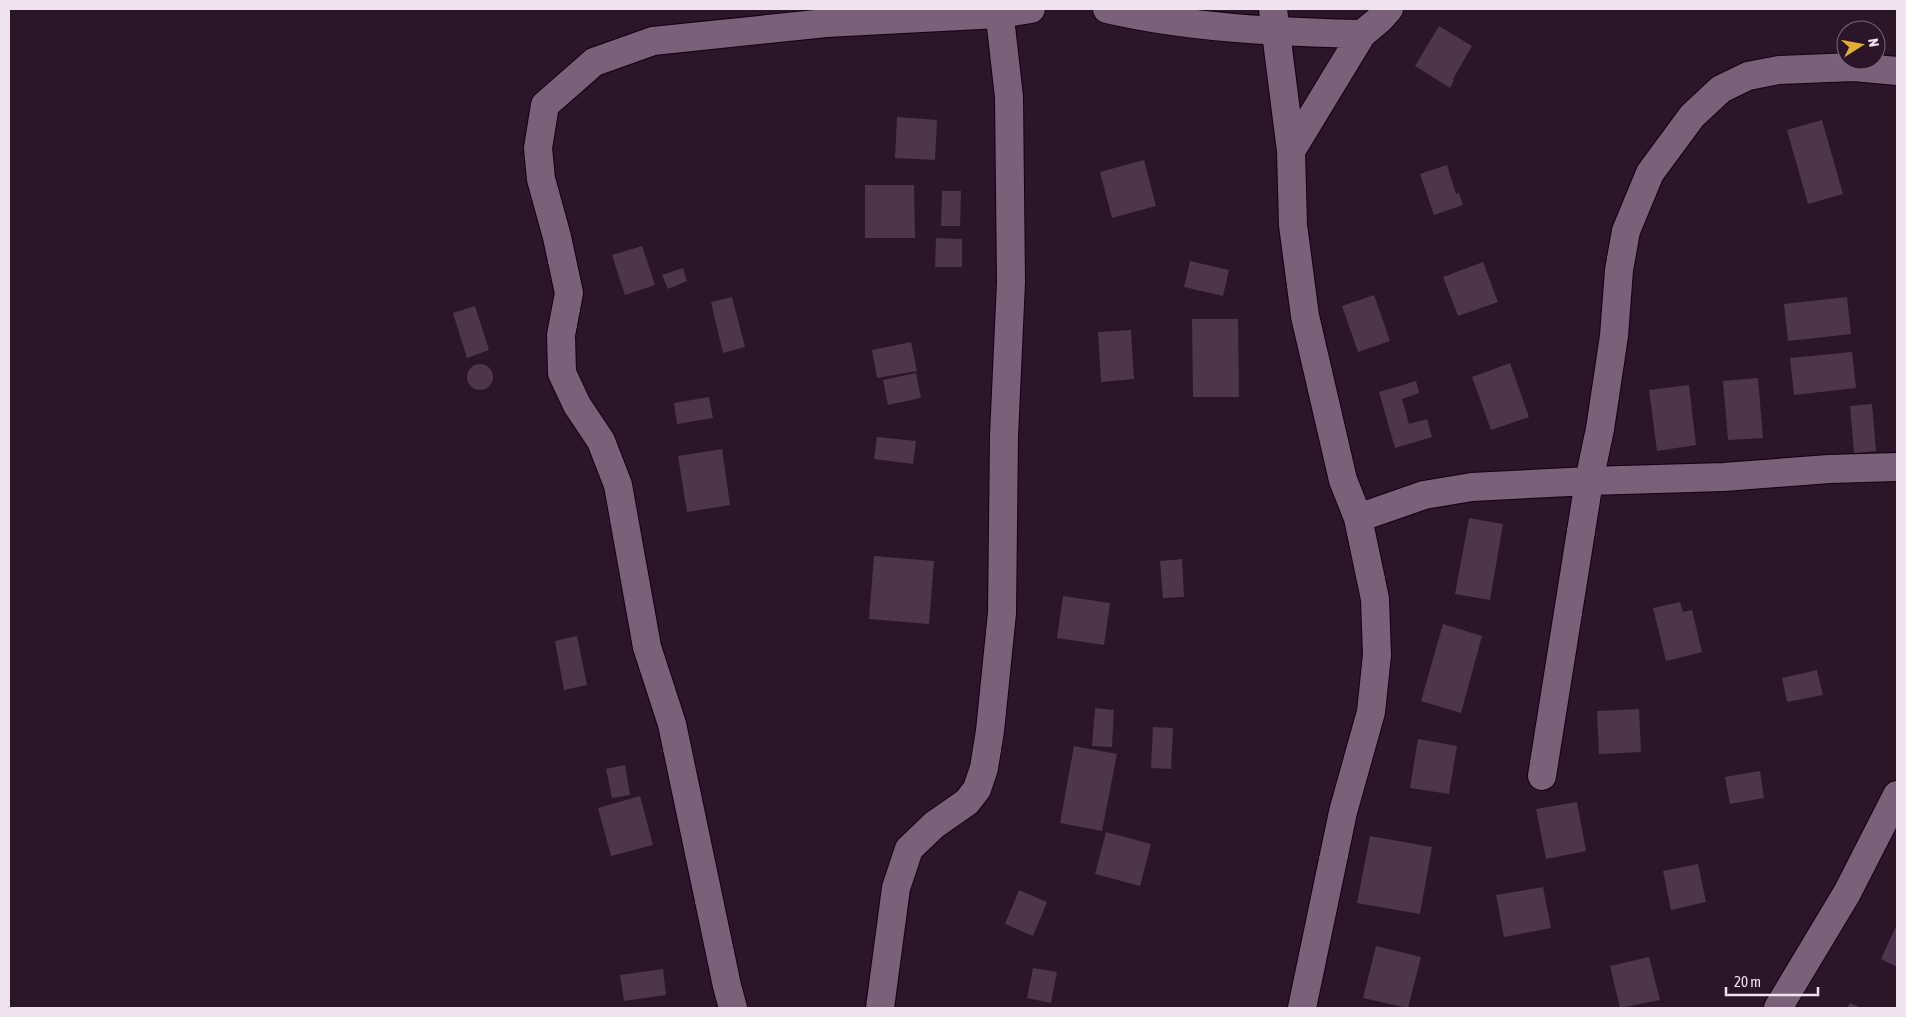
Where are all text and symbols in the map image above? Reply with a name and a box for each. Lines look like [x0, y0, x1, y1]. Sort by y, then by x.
north arrow [1836, 20, 1886, 70]
text: N [1865, 37, 1882, 48]
scale bar [1726, 964, 1818, 996]
text: 20 m [1734, 973, 1761, 990]

